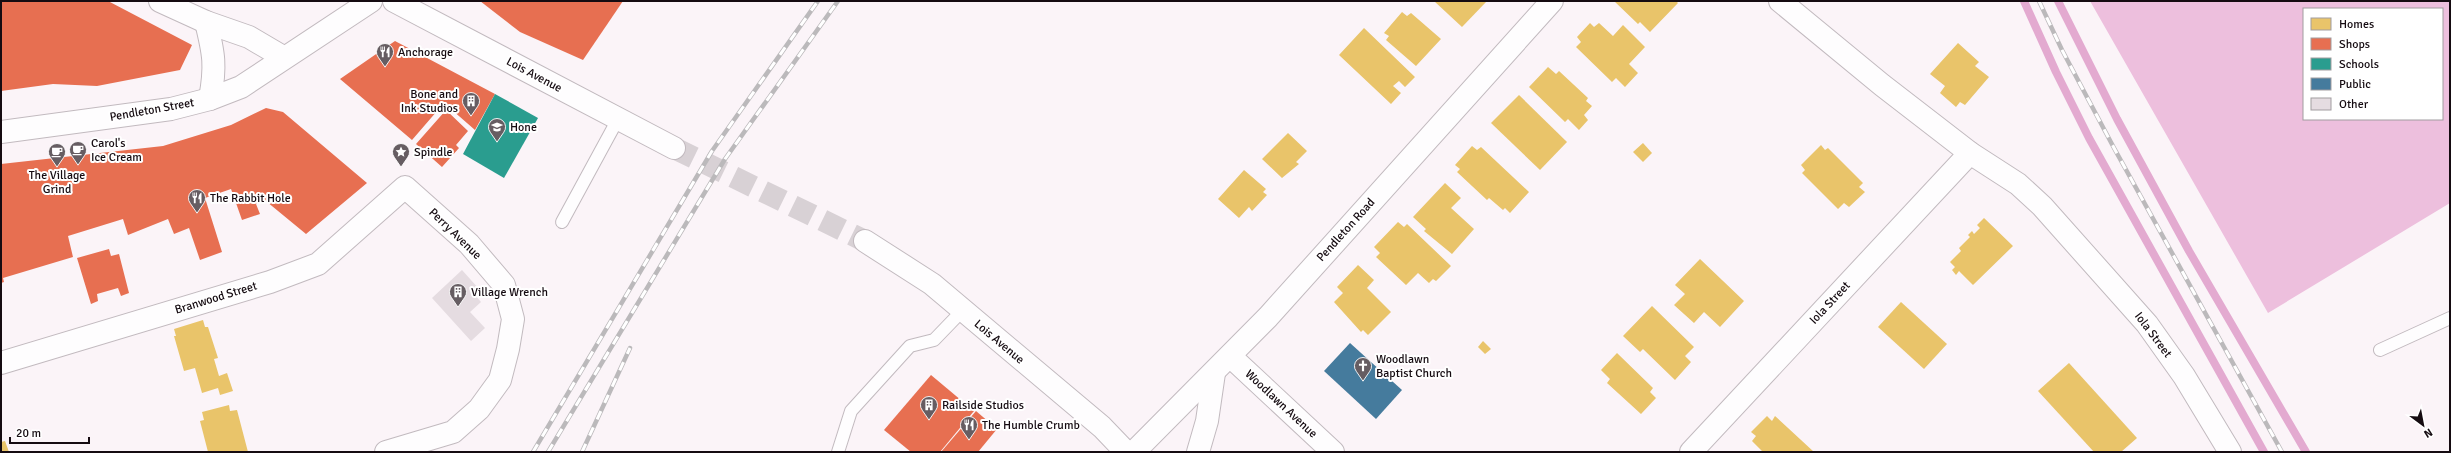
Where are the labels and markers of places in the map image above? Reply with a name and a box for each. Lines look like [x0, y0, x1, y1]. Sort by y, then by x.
restaurant icon: Anchorage [375, 42, 395, 67]
place label: Anchorage [398, 45, 453, 60]
place label: Bone and Ink Studios [401, 87, 458, 116]
building icon: Bone and Ink Studios [461, 91, 481, 116]
school or university icon: Hone [487, 117, 507, 142]
place label: Hone [510, 120, 537, 135]
place label: Carol's Ice Cream [91, 136, 142, 165]
cafe icon: Carol's Ice Cream [68, 140, 88, 165]
cafe icon: The Village Grind [47, 142, 67, 167]
place icon: Spindle [391, 142, 411, 167]
place label: Spindle [414, 145, 453, 160]
place label: The Village Grind [29, 168, 85, 197]
restaurant icon: The Rabbit Hole [187, 188, 207, 213]
place label: The Rabbit Hole [210, 191, 291, 206]
building icon: Village Wrench [448, 282, 468, 307]
place label: Village Wrench [471, 285, 548, 300]
place label: Woodlawn Baptist Church [1376, 352, 1452, 381]
church icon: Woodlawn Baptist Church [1353, 356, 1373, 381]
building icon: Railside Studios [919, 395, 939, 420]
place label: Railside Studios [942, 398, 1024, 413]
restaurant icon: The Humble Crumb [959, 415, 979, 440]
place label: The Humble Crumb [982, 418, 1080, 433]

